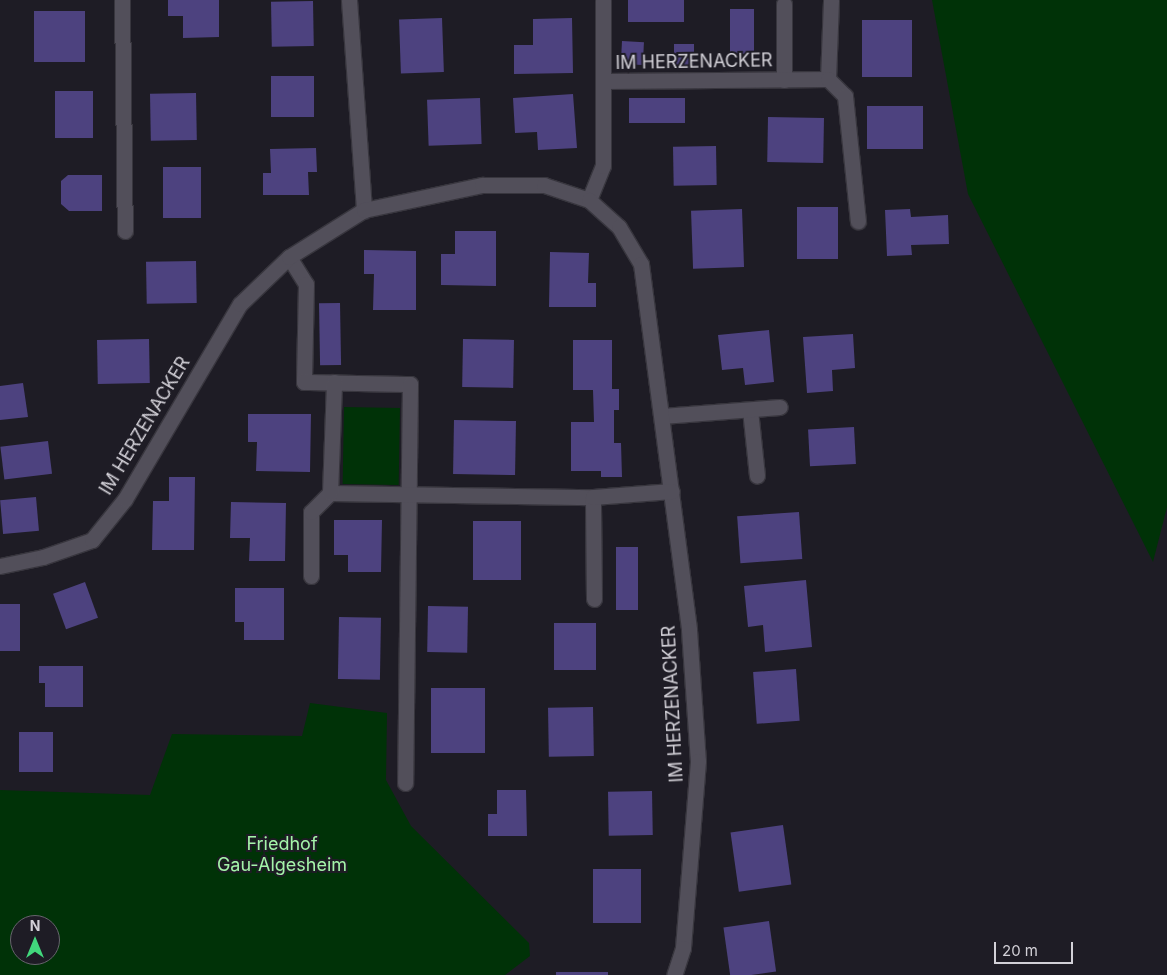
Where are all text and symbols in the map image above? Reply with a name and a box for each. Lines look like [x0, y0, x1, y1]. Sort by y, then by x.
street label: IM HERZENACKER [615, 50, 773, 74]
street label: IM HERZENACKER [95, 353, 195, 499]
street label: IM HERZENACKER [658, 625, 688, 783]
park label: Friedhof Gau-Algesheim [217, 834, 347, 876]
north arrow [10, 915, 60, 965]
text: N [30, 917, 40, 934]
scale bar [997, 932, 1076, 964]
text: 20 m [1002, 941, 1038, 960]

